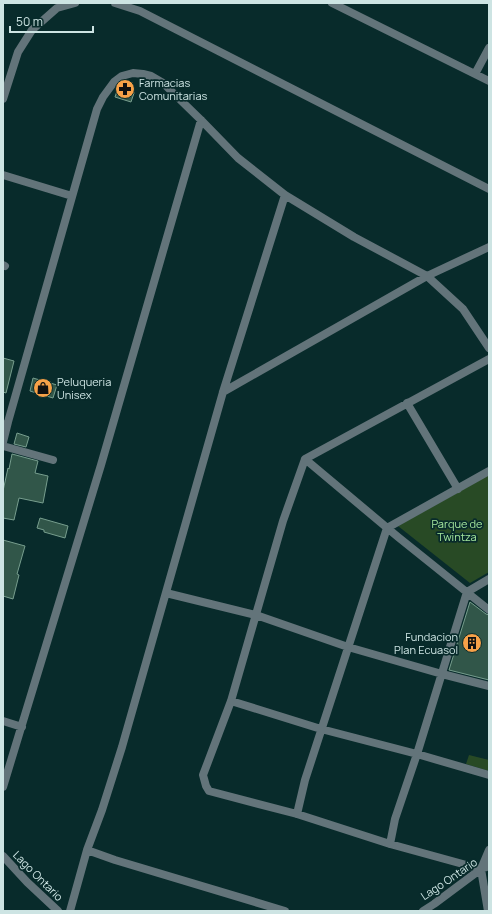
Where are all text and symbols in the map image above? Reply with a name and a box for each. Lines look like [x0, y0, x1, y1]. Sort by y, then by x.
scale bar [10, 8, 93, 34]
text: 50 m [16, 13, 43, 30]
place label: Farmacias Comunitarias [139, 75, 208, 103]
pharmacy icon: Farmacias Comunitarias [114, 78, 136, 100]
place label: Peluqueria Unisex [57, 374, 111, 402]
shop icon: Peluqueria Unisex [32, 377, 54, 399]
park label: Parque de Twintza [431, 516, 483, 544]
place label: Fundacion Plan Ecuasol [394, 629, 458, 657]
building icon: Fundacion Plan Ecuasol [461, 632, 483, 654]
street label: Lago Ontario [10, 847, 67, 904]
street label: Lago Ontario [418, 854, 480, 903]

